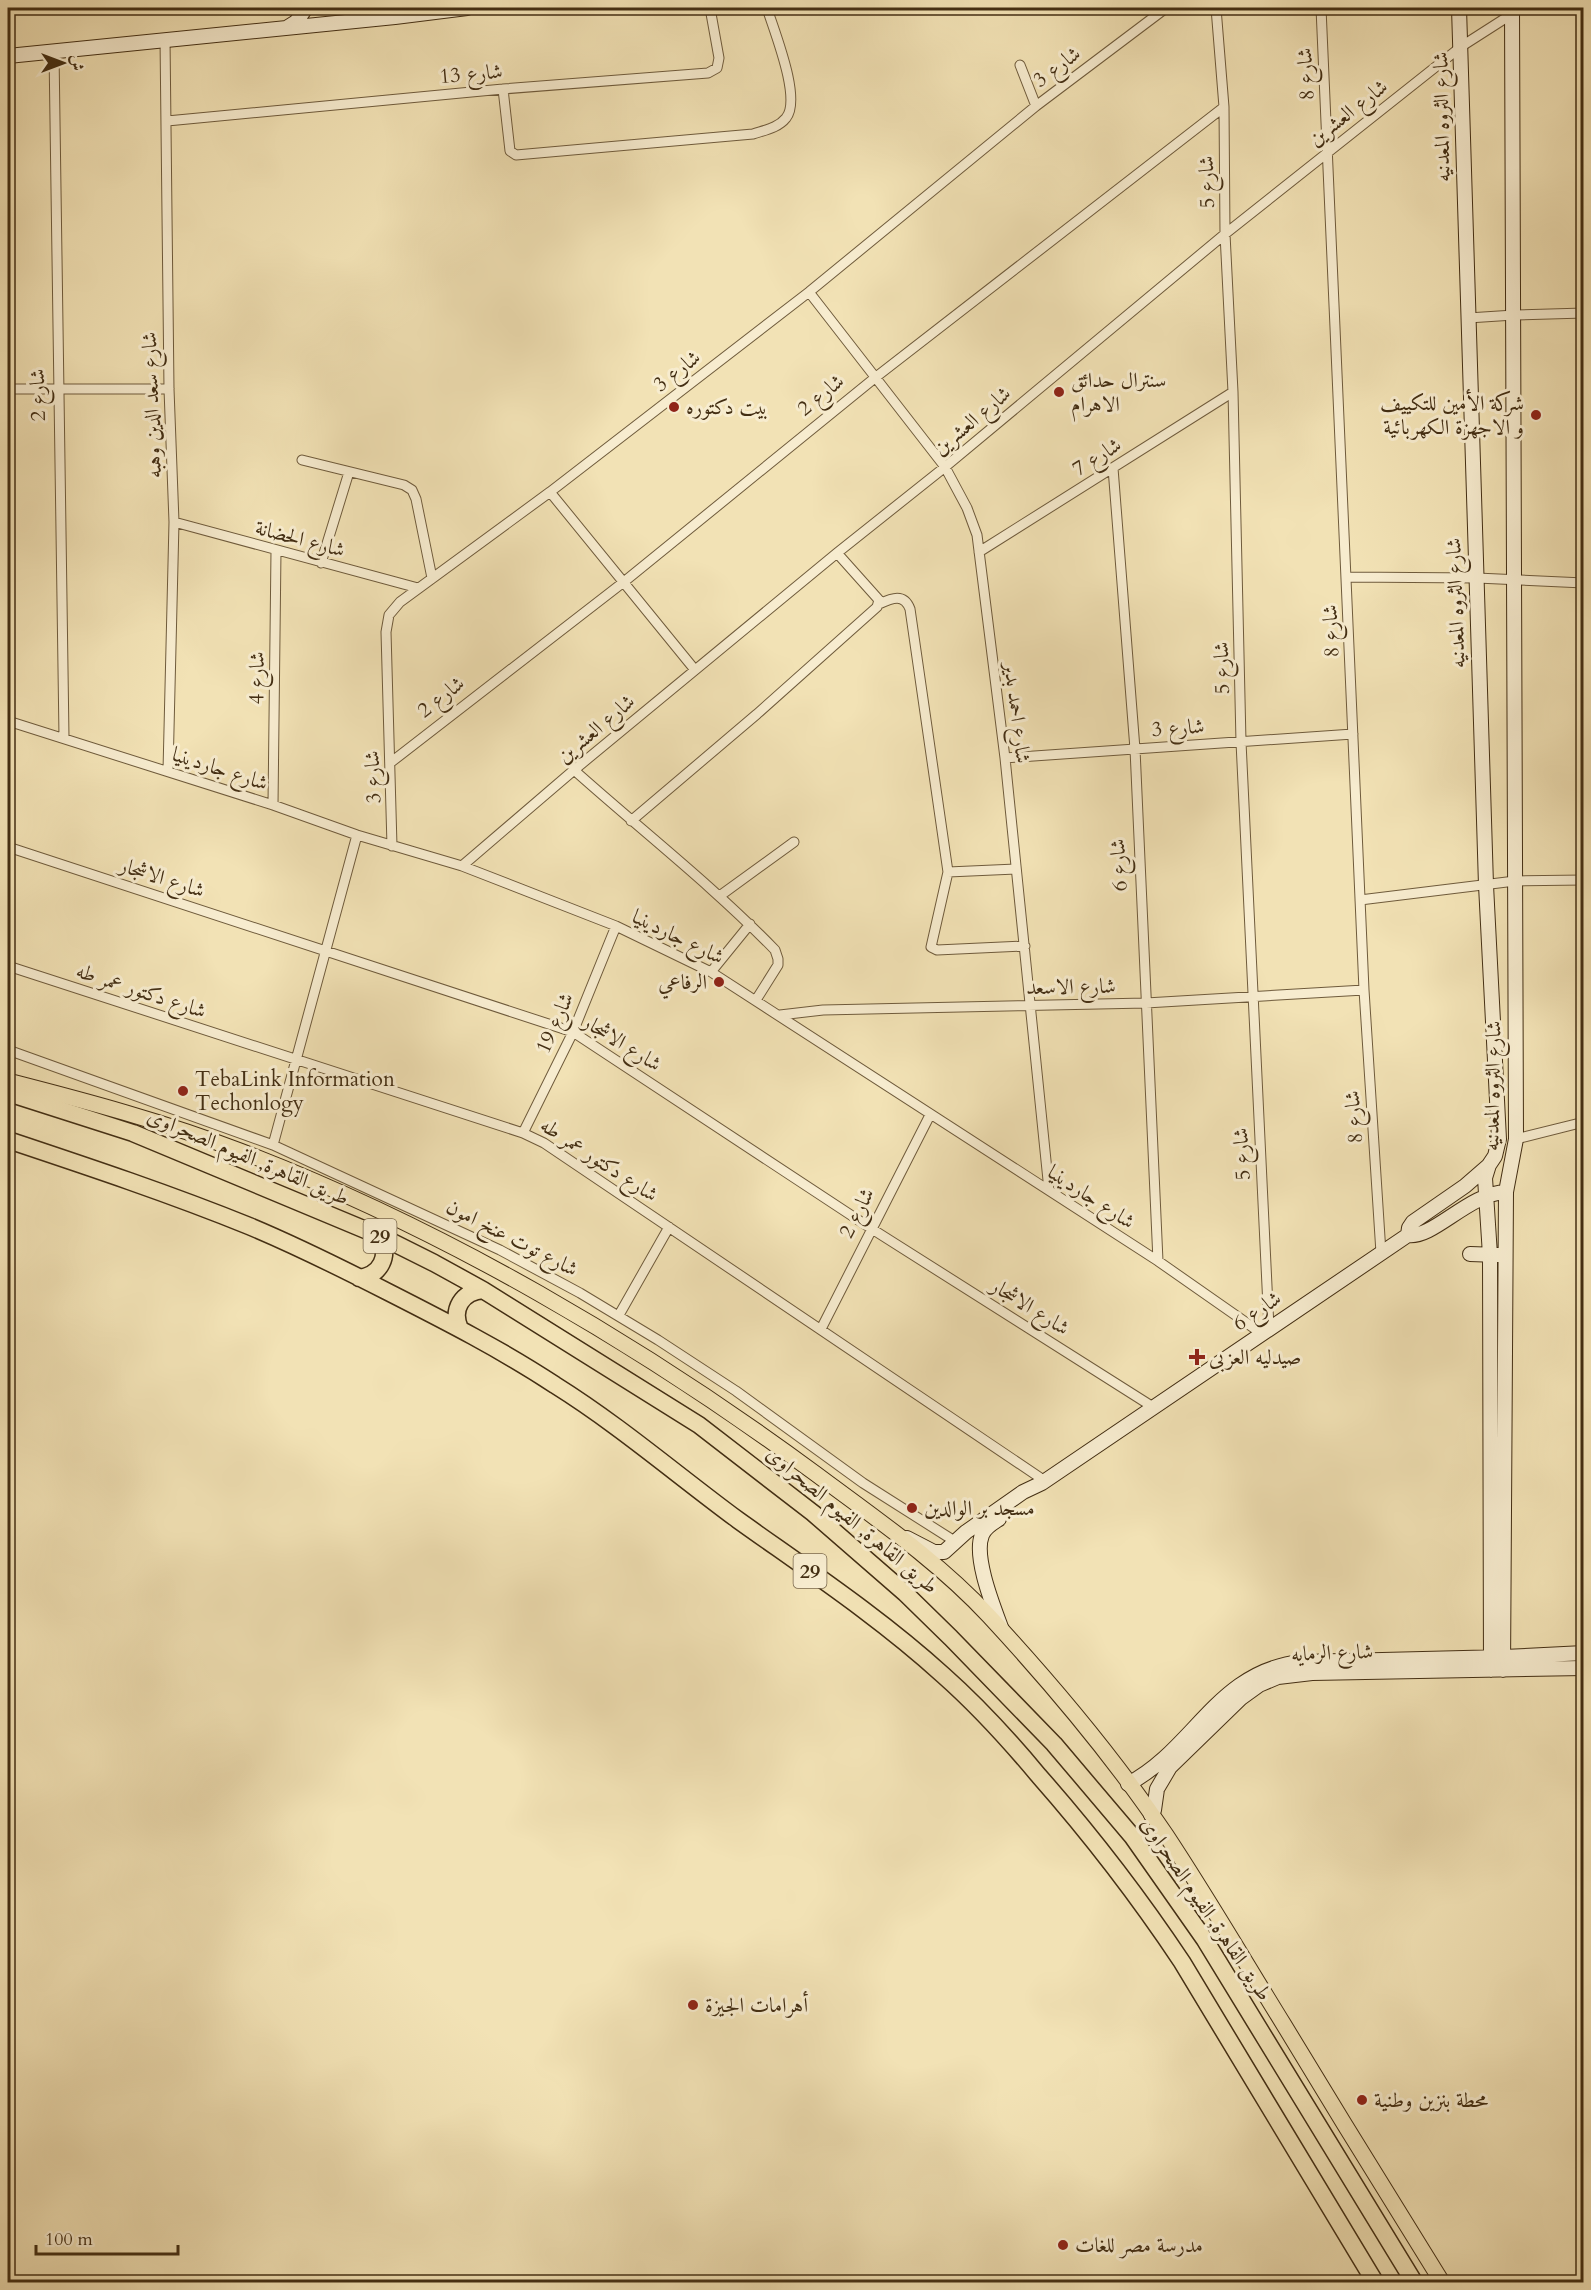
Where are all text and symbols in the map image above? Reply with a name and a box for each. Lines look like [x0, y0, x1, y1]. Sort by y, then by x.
north arrow [33, 33, 93, 93]
street label: شارع 3 [1027, 40, 1089, 97]
street label: شارع 8 [1290, 47, 1325, 101]
street label: شارع الثروه المعدنيه [1426, 51, 1461, 182]
text: ش [66, 55, 88, 71]
street label: شارع 13 [438, 57, 504, 94]
street label: شارع العشرين [1302, 73, 1396, 156]
street label: شارع 5 [1192, 155, 1225, 209]
street label: شارع سعد الدين وهبه [135, 331, 172, 479]
street label: شارع 3 [647, 343, 709, 401]
place label: سنترال حدائق الاهرام [1071, 366, 1166, 422]
street label: شارع 2 [791, 367, 853, 425]
street label: شارع 2 [23, 368, 56, 422]
street label: شارع العشرين [927, 380, 1019, 465]
marker: سنترال حدائق الاهرام [1052, 385, 1066, 399]
place label: شركة الأمين للتكييف و الاجهزة الكهربائية [1380, 388, 1524, 442]
place label: بيت دكتوره [686, 393, 768, 422]
marker: بيت دكتوره [667, 400, 681, 414]
marker: شركة الأمين للتكييف و الاجهزة الكهربائية [1529, 408, 1543, 422]
street label: شارع 7 [1067, 431, 1129, 486]
street label: شارع الحضانة [251, 513, 348, 568]
street label: شارع الثروه المعدنيه [1439, 537, 1476, 669]
street label: شارع 8 [1316, 604, 1349, 658]
street label: شارع 5 [1207, 641, 1240, 695]
street label: شارع 4 [242, 651, 275, 705]
street label: شارع احمد بدير [993, 659, 1038, 765]
street label: شارع 2 [411, 669, 473, 727]
street label: شارع العشرين [551, 688, 643, 773]
street label: شارع 3 [1151, 712, 1206, 747]
street label: شارع جاردينيا [167, 740, 272, 801]
street label: شارع 3 [358, 750, 391, 804]
street label: شارع 6 [1103, 838, 1138, 892]
street label: شارع الاشجار [113, 850, 208, 908]
street label: شارع جاردينيا [626, 902, 729, 974]
street label: شارع دكتور عمر طه [71, 956, 210, 1029]
place label: الرفاعي [658, 968, 707, 999]
street label: شارع الاسعد [1026, 972, 1116, 1005]
marker: الرفاعي [712, 975, 726, 989]
street label: شارع 19 [529, 988, 584, 1059]
street label: شارع الاشجار [574, 1006, 667, 1081]
street label: شارع الثروه المعدنيه [1477, 1021, 1512, 1152]
place label: TebaLink Information Techonlogy [195, 1065, 395, 1118]
marker: TebaLink Information Techonlogy [176, 1084, 190, 1098]
street label: شارع 8 [1338, 1089, 1373, 1144]
street label: طريق القاهرة, الفيوم الصحراوى [142, 1101, 353, 1215]
street label: شارع دكتور عمر طه [533, 1111, 664, 1211]
street label: شارع 5 [1226, 1127, 1261, 1181]
street label: شارع جاردينيا [1040, 1158, 1140, 1239]
street label: شارع 2 [832, 1183, 885, 1245]
street label: شارع توت عنخ امون [439, 1192, 583, 1287]
road number: 29 [364, 1219, 397, 1253]
street label: شارع الاشجار [982, 1270, 1075, 1345]
street label: شارع 6 [1227, 1284, 1289, 1340]
place label: صيدليه العزبى [1209, 1343, 1301, 1372]
marker: صيدليه العزبى [1190, 1350, 1204, 1364]
street label: طريق القاهرة, الفيوم الصحراوى [758, 1439, 944, 1603]
place label: مسجد بر الوالدين [924, 1494, 1035, 1523]
marker: مسجد بر الوالدين [905, 1501, 919, 1515]
road number: 29 [794, 1554, 826, 1588]
street label: شارع الرمايه [1290, 1637, 1374, 1672]
street label: طريق القاهرة, الفيوم الصحراوى [1131, 1811, 1279, 2009]
place label: أهرامات الجيزة [705, 1990, 808, 2020]
marker: أهرامات الجيزة [686, 1998, 700, 2012]
place label: محطة بنزين وطنية [1374, 2086, 1488, 2115]
marker: محطة بنزين وطنية [1355, 2093, 1369, 2107]
scale bar [36, 2218, 178, 2256]
text: 100 m [45, 2227, 93, 2252]
place label: مدرسة مصر للغات [1075, 2231, 1203, 2260]
marker: مدرسة مصر للغات [1056, 2238, 1070, 2252]

